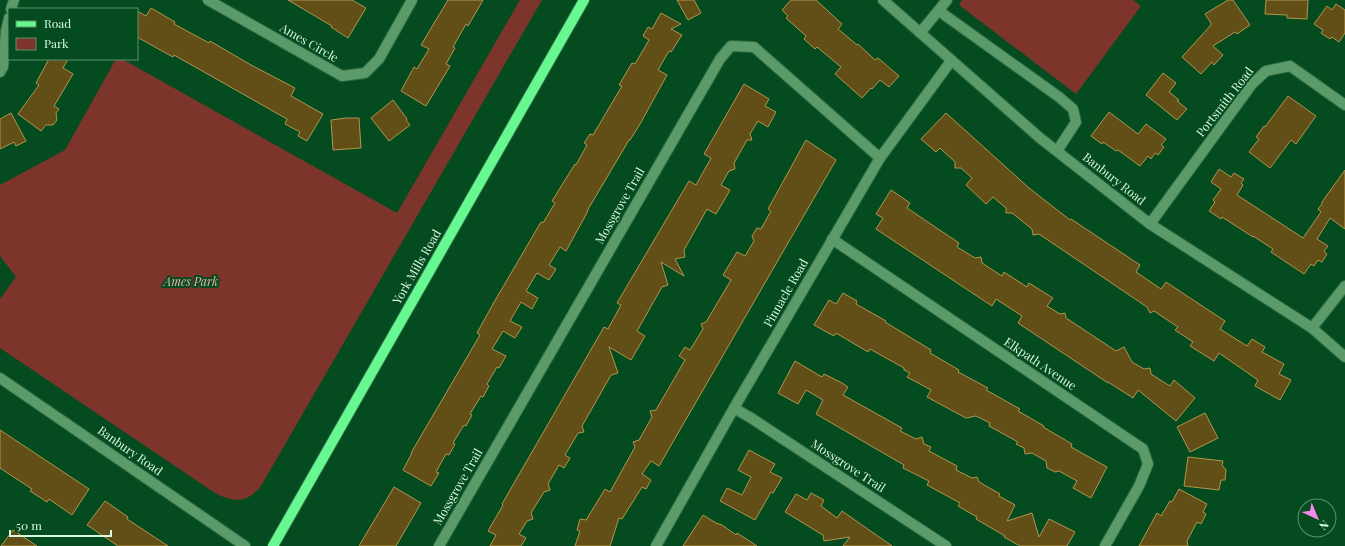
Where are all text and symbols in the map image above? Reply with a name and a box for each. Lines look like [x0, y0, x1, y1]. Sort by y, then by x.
legend [8, 8, 138, 60]
text: Road [44, 15, 71, 31]
street label: Ames Circle [277, 19, 342, 65]
text: Park [44, 35, 69, 51]
street label: Portsmith Road [1192, 63, 1256, 139]
street label: Banbury Road [1080, 149, 1149, 208]
street label: Mossgrove Trail [591, 164, 648, 247]
street label: York Mills Road [388, 226, 444, 308]
street label: Pinnacle Road [759, 255, 811, 330]
park label: Ames Park [162, 273, 218, 289]
street label: Elkpath Avenue [1001, 333, 1080, 393]
street label: Banbury Road [95, 422, 166, 478]
street label: Mossgrove Trail [808, 435, 889, 496]
street label: Mossgrove Trail [429, 445, 486, 528]
north arrow [1297, 498, 1337, 538]
scale bar [10, 512, 111, 538]
text: 50 m [16, 517, 42, 533]
text: N [1316, 517, 1332, 534]

